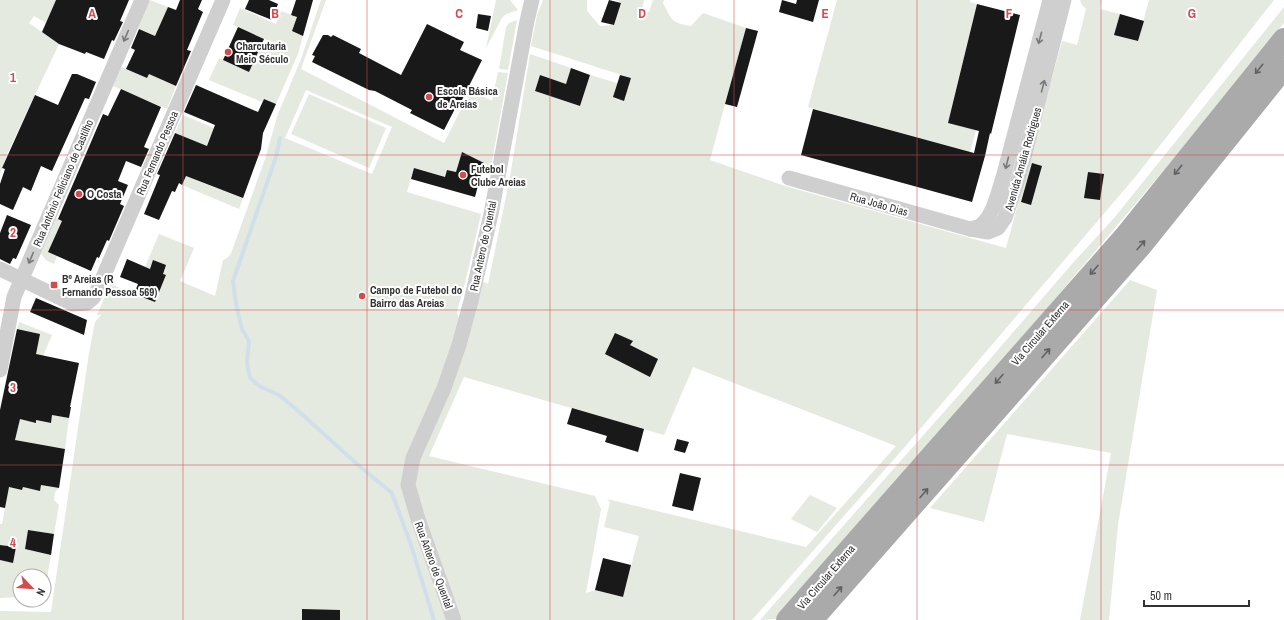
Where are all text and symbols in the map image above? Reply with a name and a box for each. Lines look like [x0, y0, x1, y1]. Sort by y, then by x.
text: A [88, 5, 96, 22]
text: B [271, 5, 279, 22]
text: C [455, 5, 463, 22]
text: D [638, 5, 646, 22]
text: E [821, 5, 829, 22]
text: F [1006, 5, 1013, 22]
text: G [1188, 5, 1196, 22]
one-way arrow [122, 29, 130, 41]
one-way arrow [1036, 31, 1043, 44]
place label: Charcutaria Meio Século [236, 39, 289, 66]
marker: Charcutaria Meio Século [223, 47, 233, 57]
one-way arrow [1255, 64, 1264, 75]
text: 1 [10, 69, 16, 86]
one-way arrow [1040, 80, 1047, 93]
place label: Escola Básica de Areias [437, 84, 498, 111]
marker: Escola Básica de Areias [424, 92, 434, 102]
street label: Avenida Amália Rodrigues [1001, 105, 1045, 213]
street label: Rua Fernando Pessoa [133, 109, 181, 197]
street label: Rua António Feliciano de Castilho [30, 117, 96, 249]
one-way arrow [1003, 157, 1010, 170]
place label: Futebol Clube Areias [471, 162, 526, 189]
one-way arrow [1173, 165, 1182, 176]
marker: Futebol Clube Areias [458, 170, 468, 180]
place label: O Costa [87, 187, 122, 201]
marker: O Costa [74, 189, 84, 199]
street label: Rua João Dias [848, 189, 910, 219]
street label: Rua Antero de Quental [467, 200, 499, 292]
text: 2 [10, 224, 16, 241]
one-way arrow [1137, 239, 1145, 250]
one-way arrow [26, 252, 34, 264]
one-way arrow [1090, 265, 1099, 276]
place label: Bº Areias (R Fernando Pessoa 569) [62, 272, 157, 299]
marker: Bº Areias (R Fernando Pessoa 569) [49, 280, 59, 290]
place label: Campo de Futebol do Bairro das Areias [370, 283, 463, 310]
marker: Campo de Futebol do Bairro das Areias [357, 291, 367, 301]
street label: Via Circular Externa [1008, 298, 1072, 368]
one-way arrow [1042, 348, 1051, 358]
one-way arrow [995, 373, 1004, 384]
text: 3 [10, 379, 16, 396]
one-way arrow [919, 488, 928, 498]
street label: Rua Antero de Quental [412, 519, 456, 611]
text: 4 [10, 534, 16, 551]
street label: Via Circular Externa [794, 542, 858, 612]
north arrow [12, 568, 52, 608]
scale bar [1144, 582, 1249, 608]
one-way arrow [833, 585, 842, 596]
text: N [33, 586, 49, 598]
text: 50 m [1150, 588, 1172, 604]

